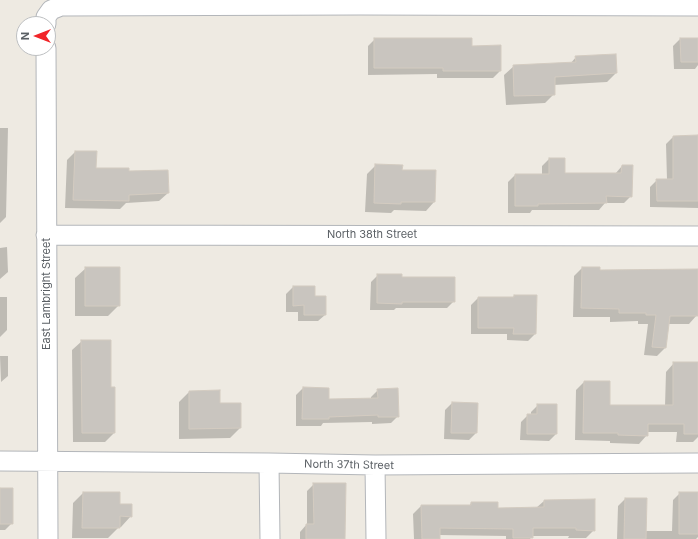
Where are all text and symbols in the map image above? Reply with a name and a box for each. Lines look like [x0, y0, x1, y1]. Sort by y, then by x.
north arrow [16, 16, 56, 56]
text: N [18, 32, 32, 40]
street label: North 38th Street [327, 228, 417, 242]
street label: East Lambright Street [40, 238, 54, 350]
street label: North 37th Street [304, 458, 394, 472]

